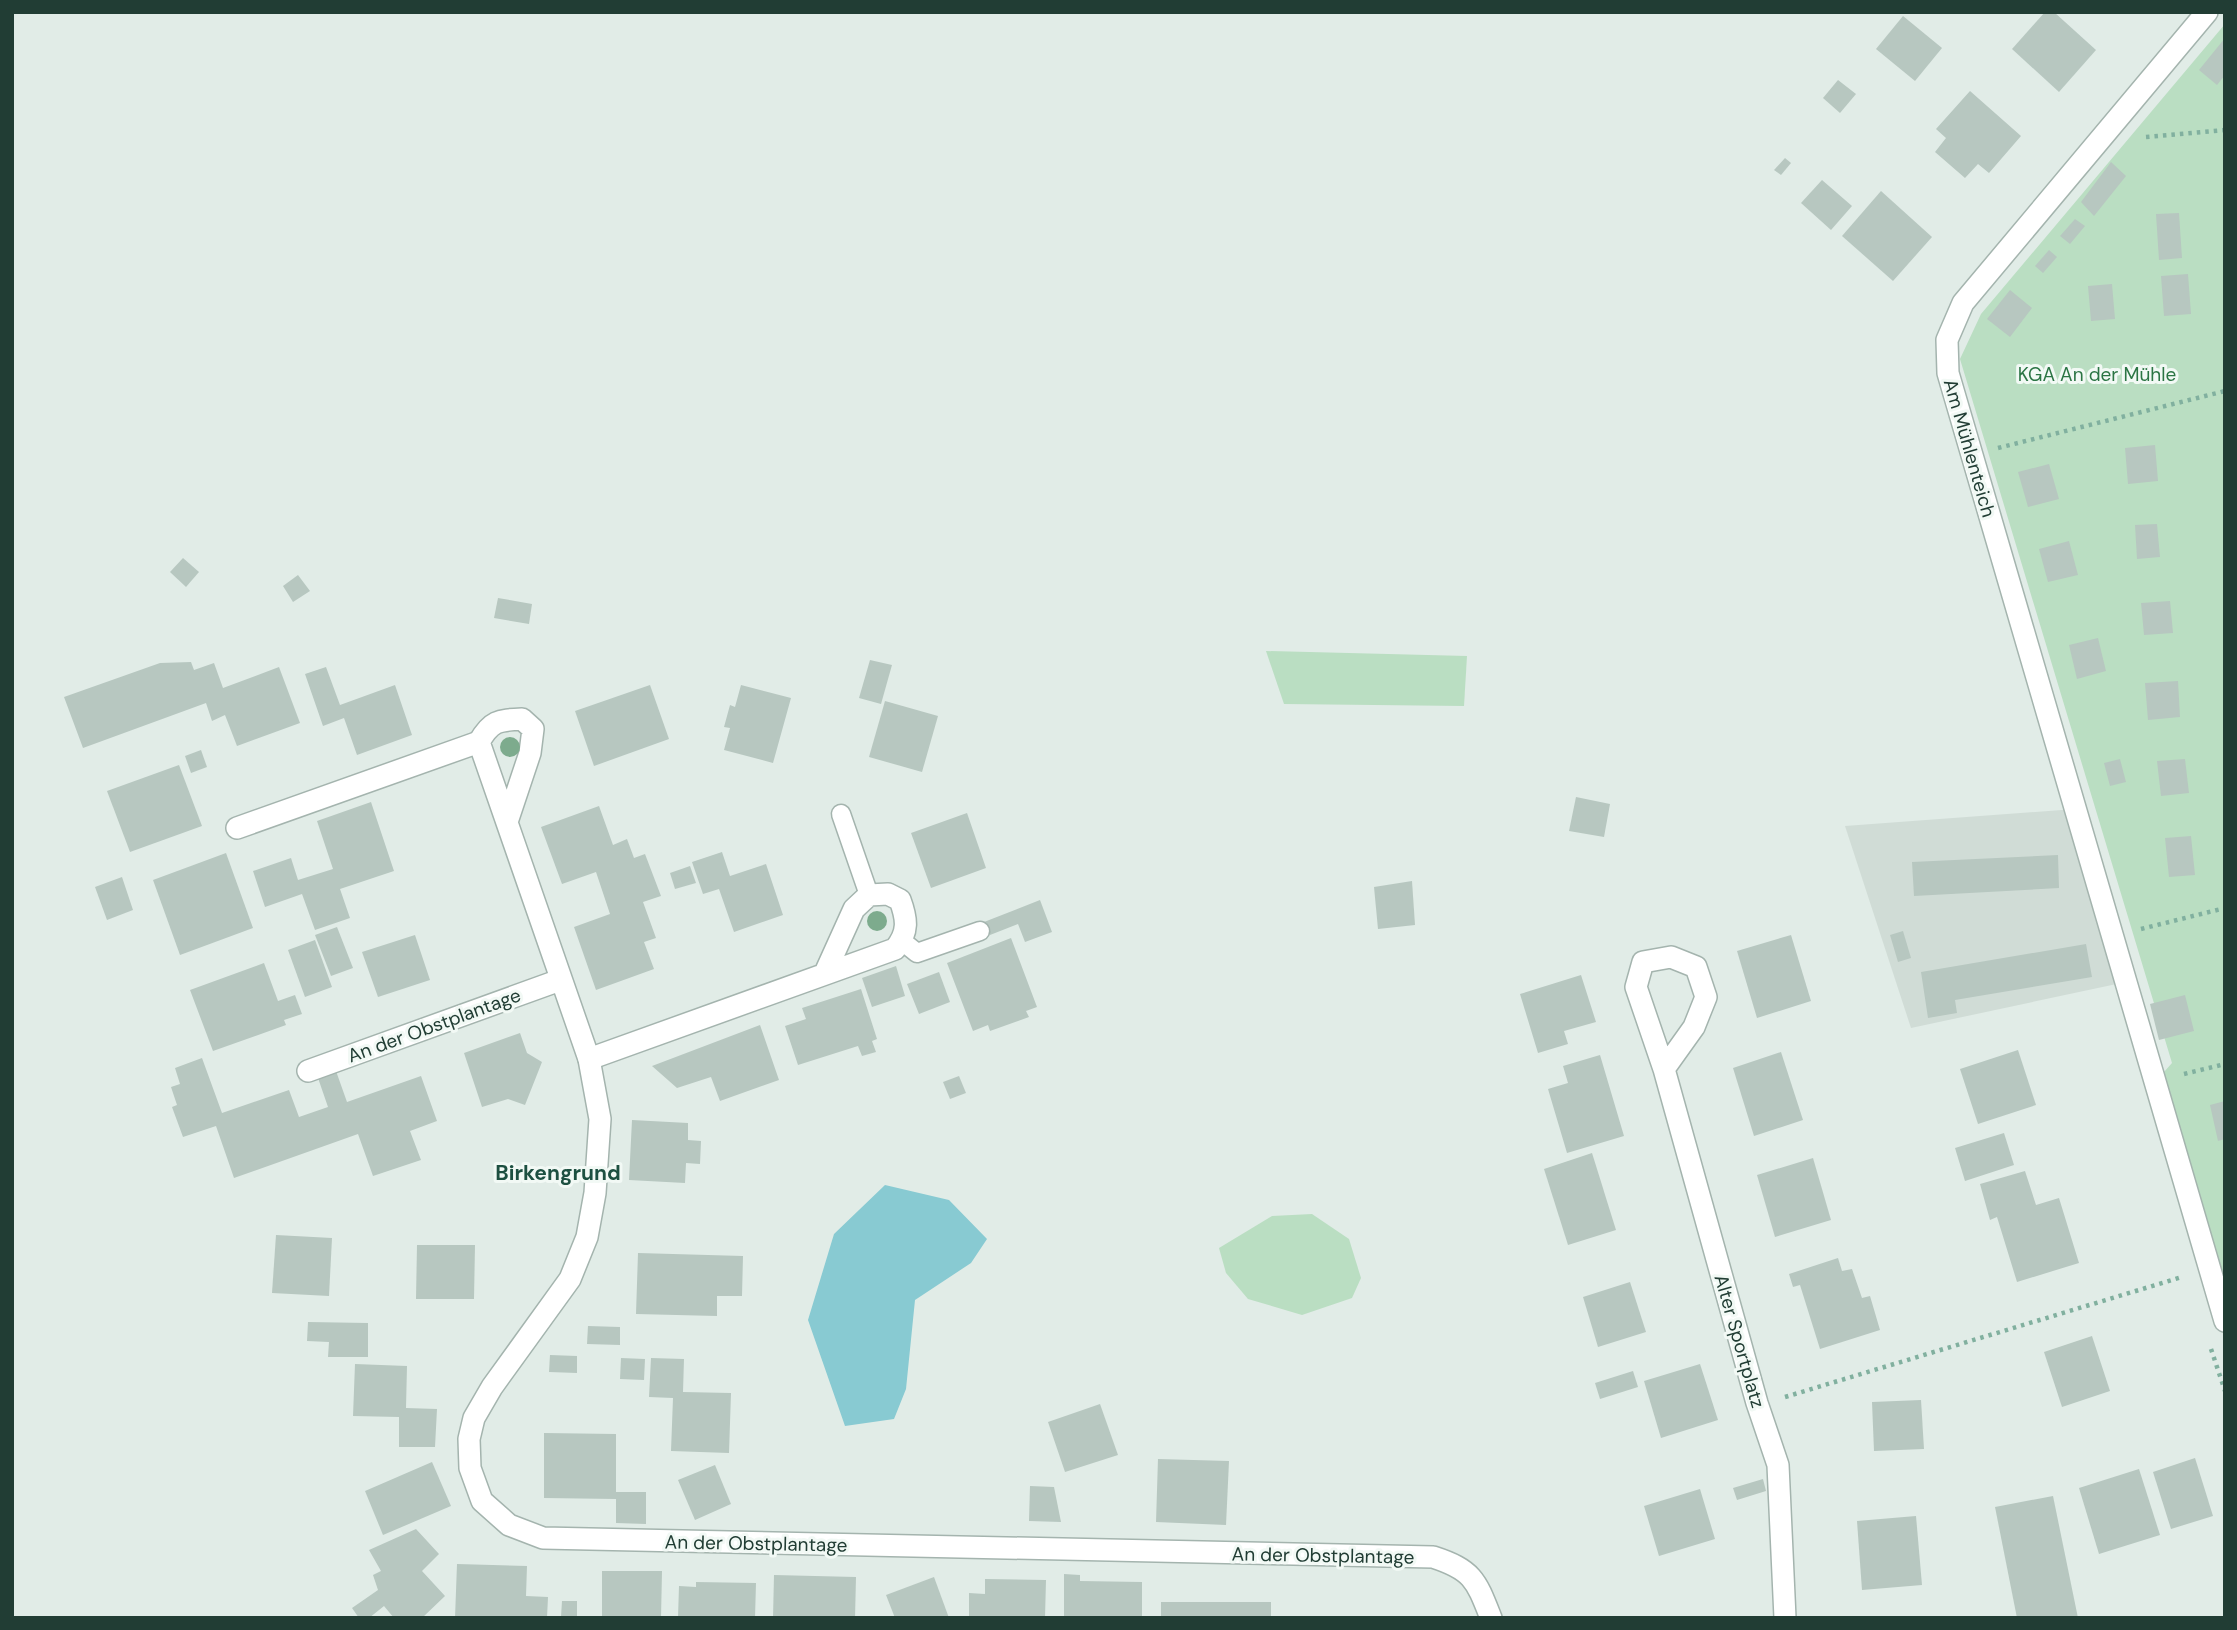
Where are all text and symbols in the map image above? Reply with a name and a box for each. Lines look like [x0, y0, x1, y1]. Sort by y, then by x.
park label: KGA An der Mühle [2018, 362, 2176, 387]
street label: Am Mühlenteich [1938, 376, 2001, 520]
street label: An der Obstplantage [344, 982, 524, 1068]
district label: Birkengrund [495, 1159, 621, 1187]
street label: Alter Sportplatz [1708, 1271, 1771, 1411]
street label: An der Obstplantage [664, 1529, 848, 1558]
street label: An der Obstplantage [1231, 1541, 1415, 1570]

